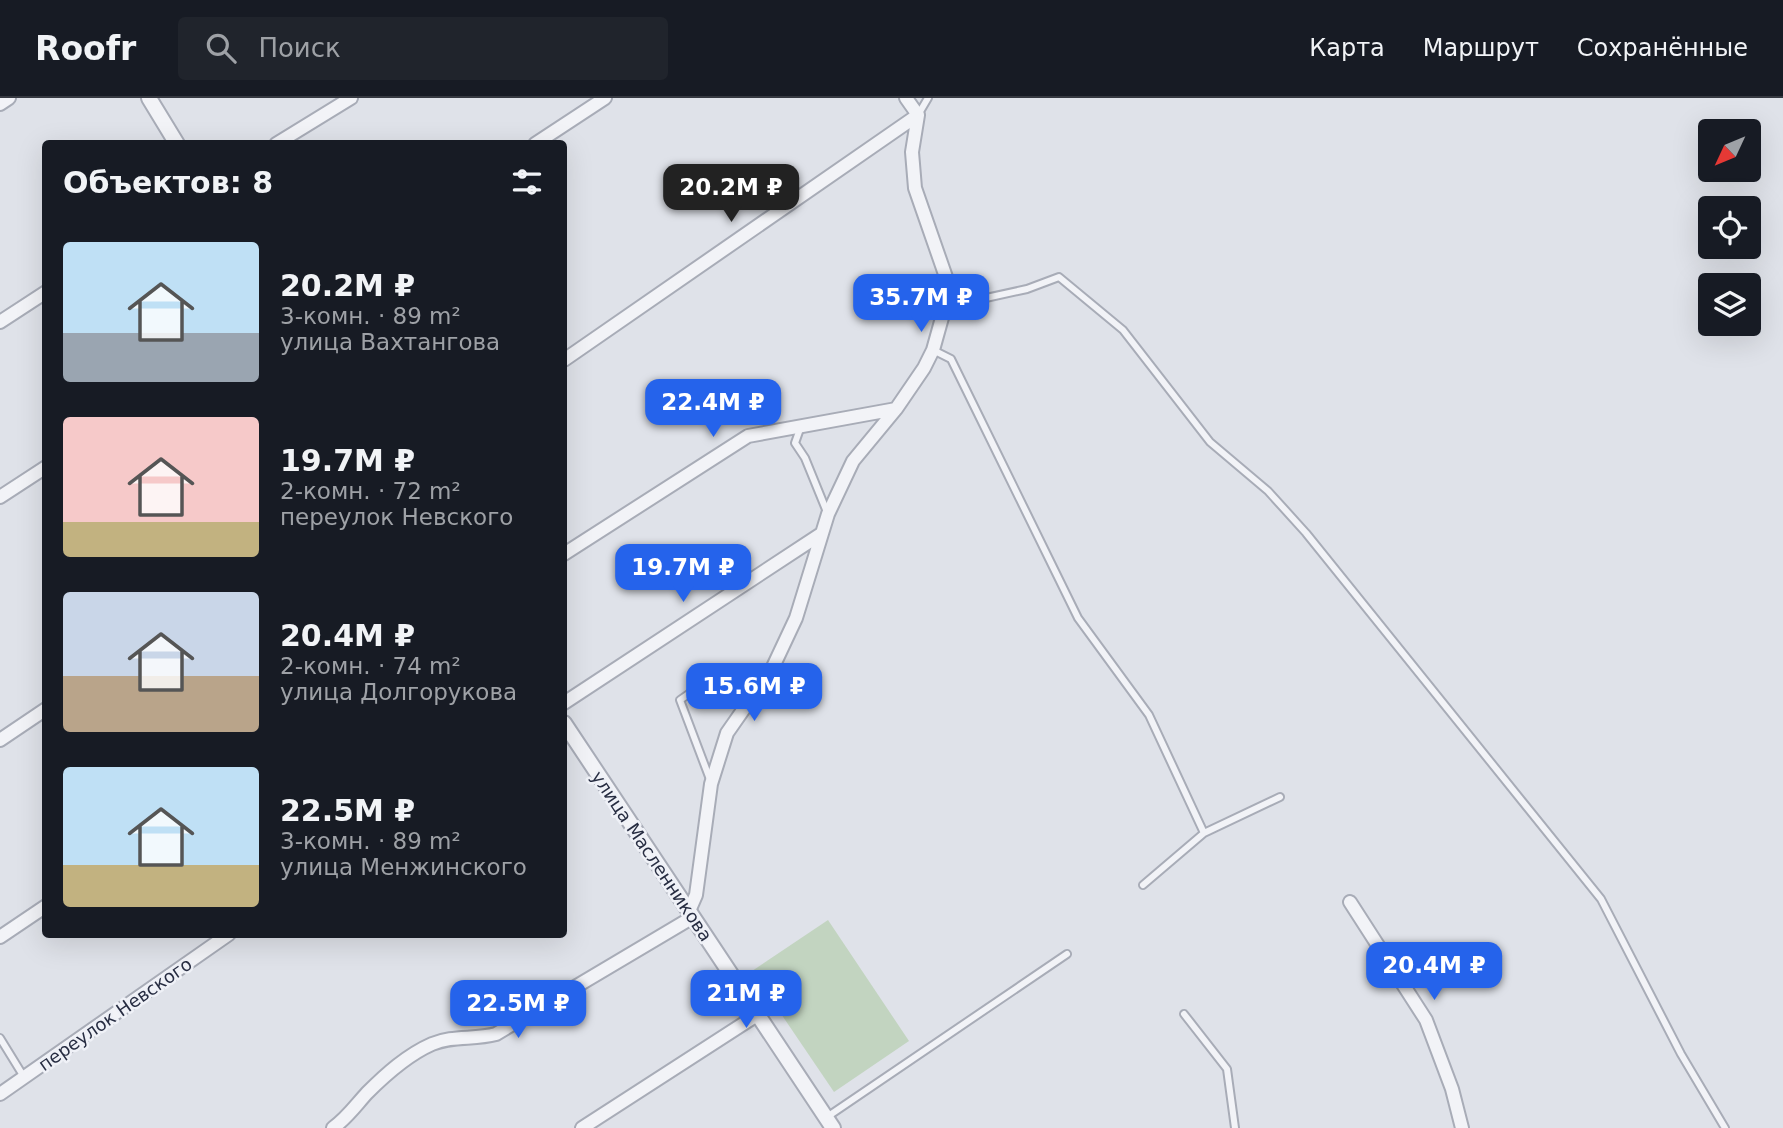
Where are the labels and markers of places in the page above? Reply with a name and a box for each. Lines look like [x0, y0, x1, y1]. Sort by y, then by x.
pin: 20.2M ₽ [666, 164, 796, 224]
pin: 35.7M ₽ [856, 274, 986, 334]
pin: 22.4M ₽ [648, 380, 778, 439]
pin: 19.7M ₽ [618, 545, 748, 604]
pin: 15.6M ₽ [689, 664, 819, 723]
pin: 20.4M ₽ [1369, 942, 1499, 1002]
pin: 21M ₽ [697, 970, 795, 1030]
pin: 22.5M ₽ [453, 981, 583, 1040]

